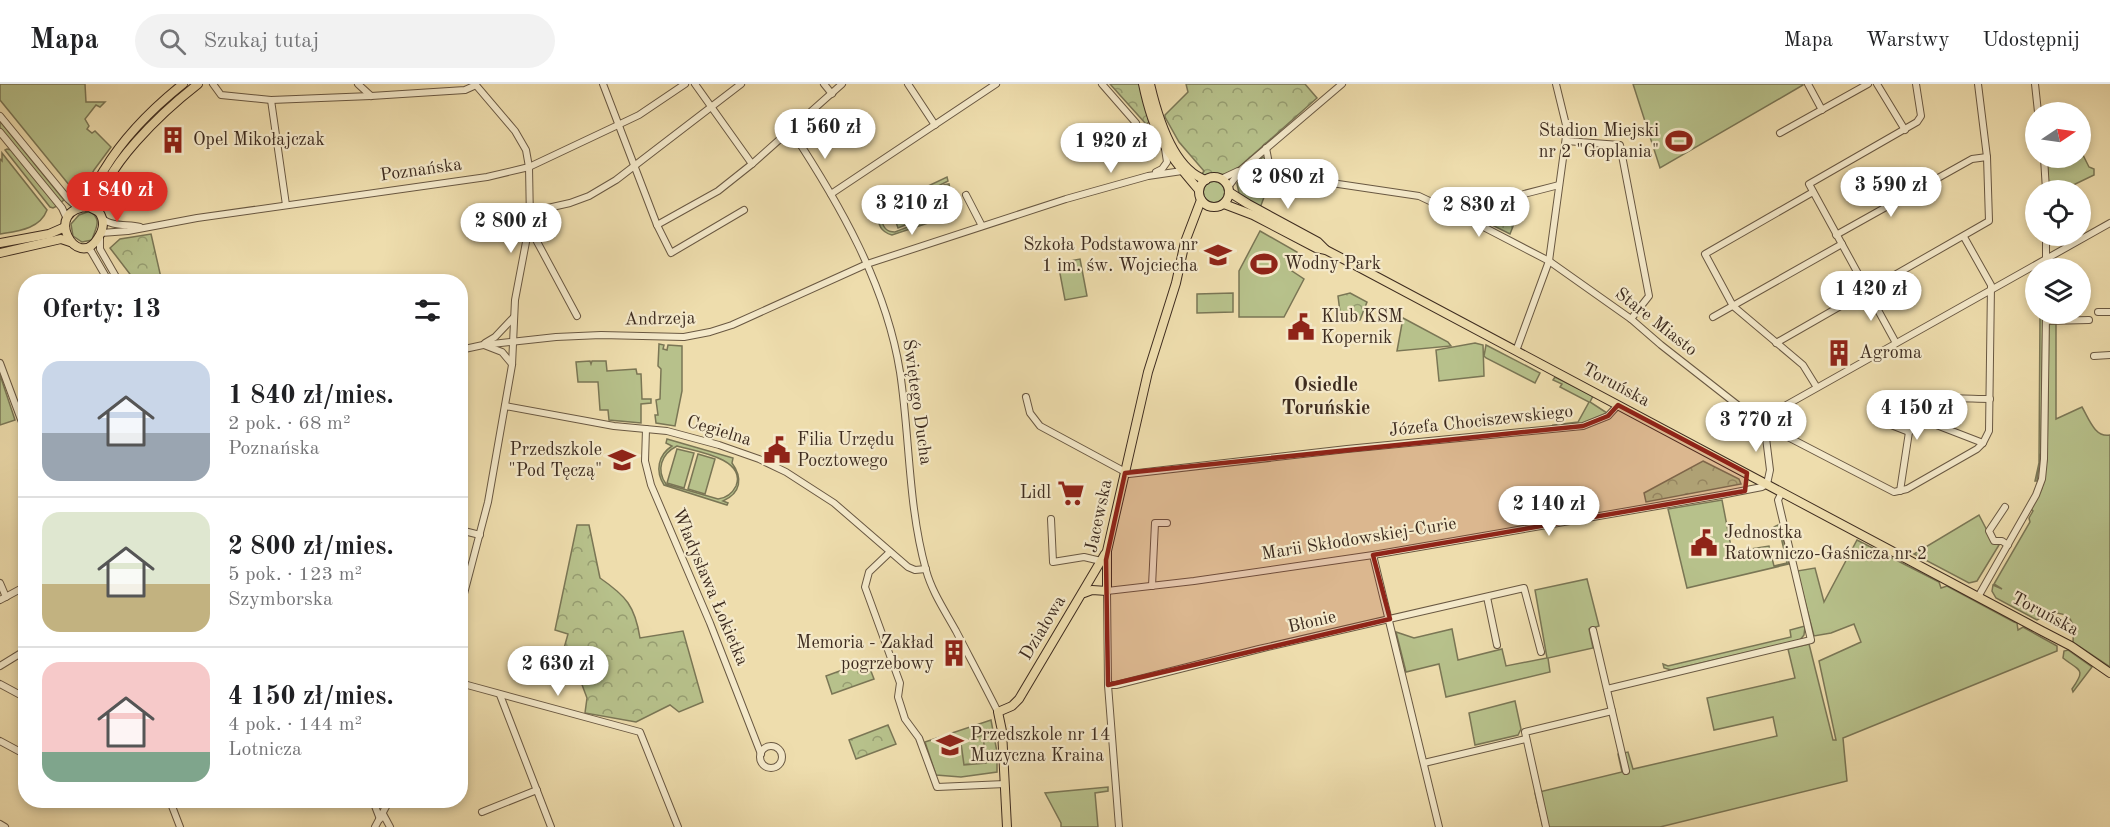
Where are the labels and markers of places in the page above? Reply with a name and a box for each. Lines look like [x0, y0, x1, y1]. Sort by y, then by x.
pin: 1 560 zł [763, 109, 887, 160]
place label: Stadion Miejski nr 2 "Goplania" [1539, 122, 1659, 161]
pin: 1 920 zł [1049, 123, 1173, 174]
building icon: Opel Mikołajczak [158, 125, 188, 155]
sports icon: Stadion Miejski nr 2 "Goplania" [1664, 126, 1694, 156]
place label: Opel Mikołajczak [193, 131, 325, 149]
pin: 2 080 zł [1226, 159, 1350, 210]
pin: 3 590 zł [1829, 167, 1953, 218]
pin: 1 840 zł [55, 172, 179, 223]
pin: 3 210 zł [850, 185, 974, 236]
pin: 2 830 zł [1417, 187, 1541, 238]
pin: 2 800 zł [449, 203, 573, 254]
place label: Szkoła Podstawowa nr 1 im. św. Wojciecha [1023, 236, 1199, 275]
school or university icon: Szkoła Podstawowa nr 1 im. św. Wojciecha [1203, 240, 1233, 270]
sports icon: Wodny Park [1249, 249, 1279, 279]
place label: Wodny Park [1284, 255, 1381, 273]
pin: 1 420 zł [1809, 271, 1933, 322]
place label: Klub KSM Kopernik [1321, 308, 1403, 347]
public building icon: Klub KSM Kopernik [1286, 312, 1316, 342]
building icon: Agroma [1824, 338, 1854, 368]
place label: Agroma [1859, 344, 1922, 362]
pin: 4 150 zł [1855, 390, 1979, 441]
pin: 3 770 zł [1694, 402, 1818, 453]
place label: Filia Urzędu Pocztowego [797, 431, 895, 470]
public building icon: Filia Urzędu Pocztowego [762, 435, 792, 465]
place label: Przedszkole "Pod Tęczą" [509, 441, 602, 480]
school or university icon: Przedszkole "Pod Tęczą" [607, 445, 637, 475]
supermarket icon: Lidl [1056, 478, 1086, 508]
place label: Lidl [1020, 484, 1051, 502]
pin: 2 140 zł [1487, 486, 1611, 537]
place label: Jednostka Ratowniczo-Gaśnicza nr 2 [1724, 524, 1927, 563]
public building icon: Jednostka Ratowniczo-Gaśnicza nr 2 [1689, 528, 1719, 558]
place label: Memoria - Zakład pogrzebowy [796, 634, 934, 673]
building icon: Memoria - Zakład pogrzebowy [939, 638, 969, 668]
pin: 2 630 zł [496, 646, 620, 697]
place label: Przedszkole nr 14 Muzyczna Kraina [970, 726, 1110, 765]
school or university icon: Przedszkole nr 14 Muzyczna Kraina [935, 730, 965, 760]

